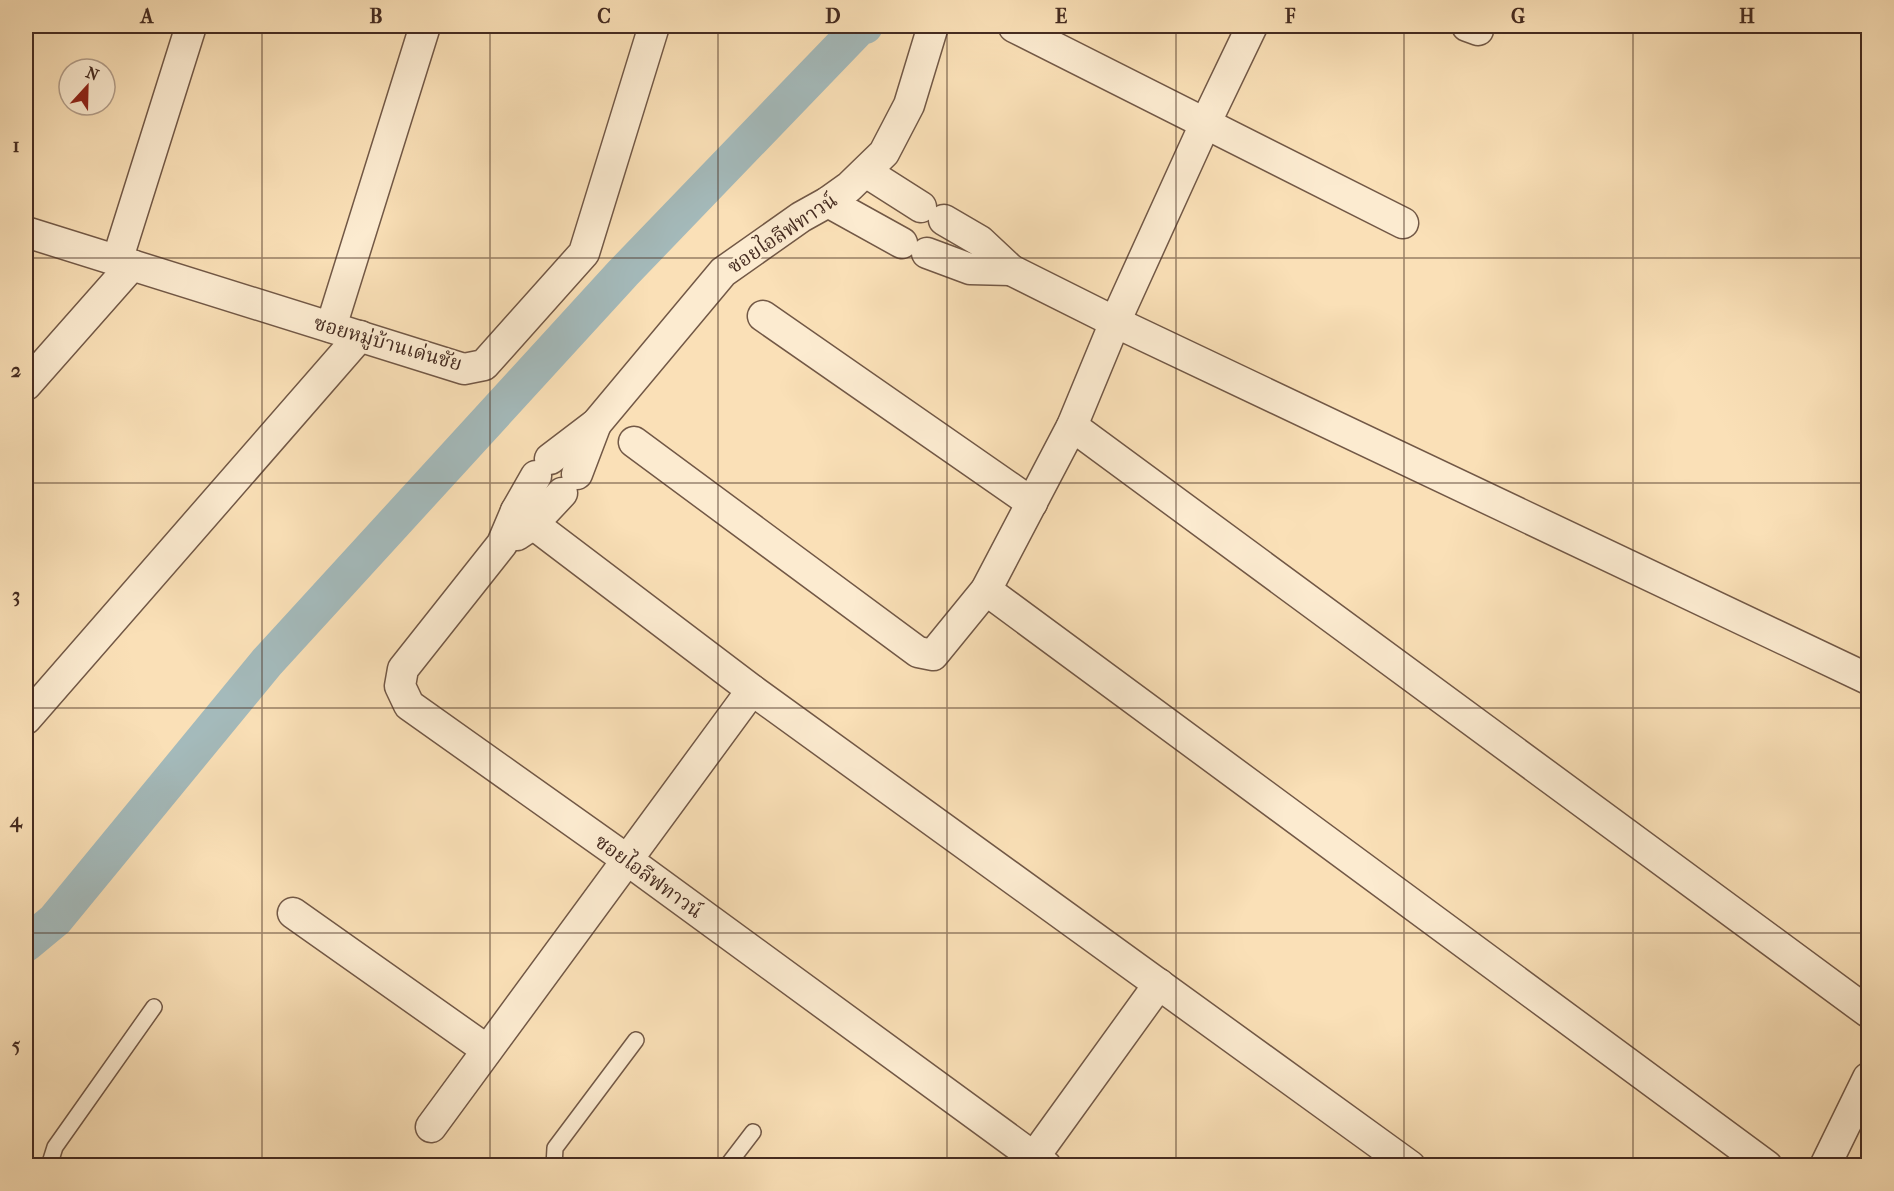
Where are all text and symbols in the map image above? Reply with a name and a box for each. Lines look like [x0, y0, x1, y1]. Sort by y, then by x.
text: A [139, 5, 155, 28]
text: B [369, 5, 383, 28]
text: C [597, 5, 611, 28]
text: D [825, 5, 841, 28]
text: E [1055, 5, 1067, 28]
text: F [1284, 5, 1296, 28]
text: G [1511, 5, 1525, 28]
text: H [1739, 5, 1755, 28]
north arrow [57, 57, 117, 117]
text: N [83, 62, 102, 85]
text: 1 [12, 134, 20, 157]
street label: ซอยไอลีฟทาวน์ [722, 187, 841, 278]
street label: ซอยหมู่บ้านเด่นชัย [311, 311, 465, 377]
text: 2 [11, 359, 21, 382]
text: 3 [12, 584, 20, 607]
text: 4 [9, 809, 23, 833]
street label: ซอยไอลีฟทาวน์ [591, 828, 708, 923]
text: 5 [12, 1034, 21, 1057]

